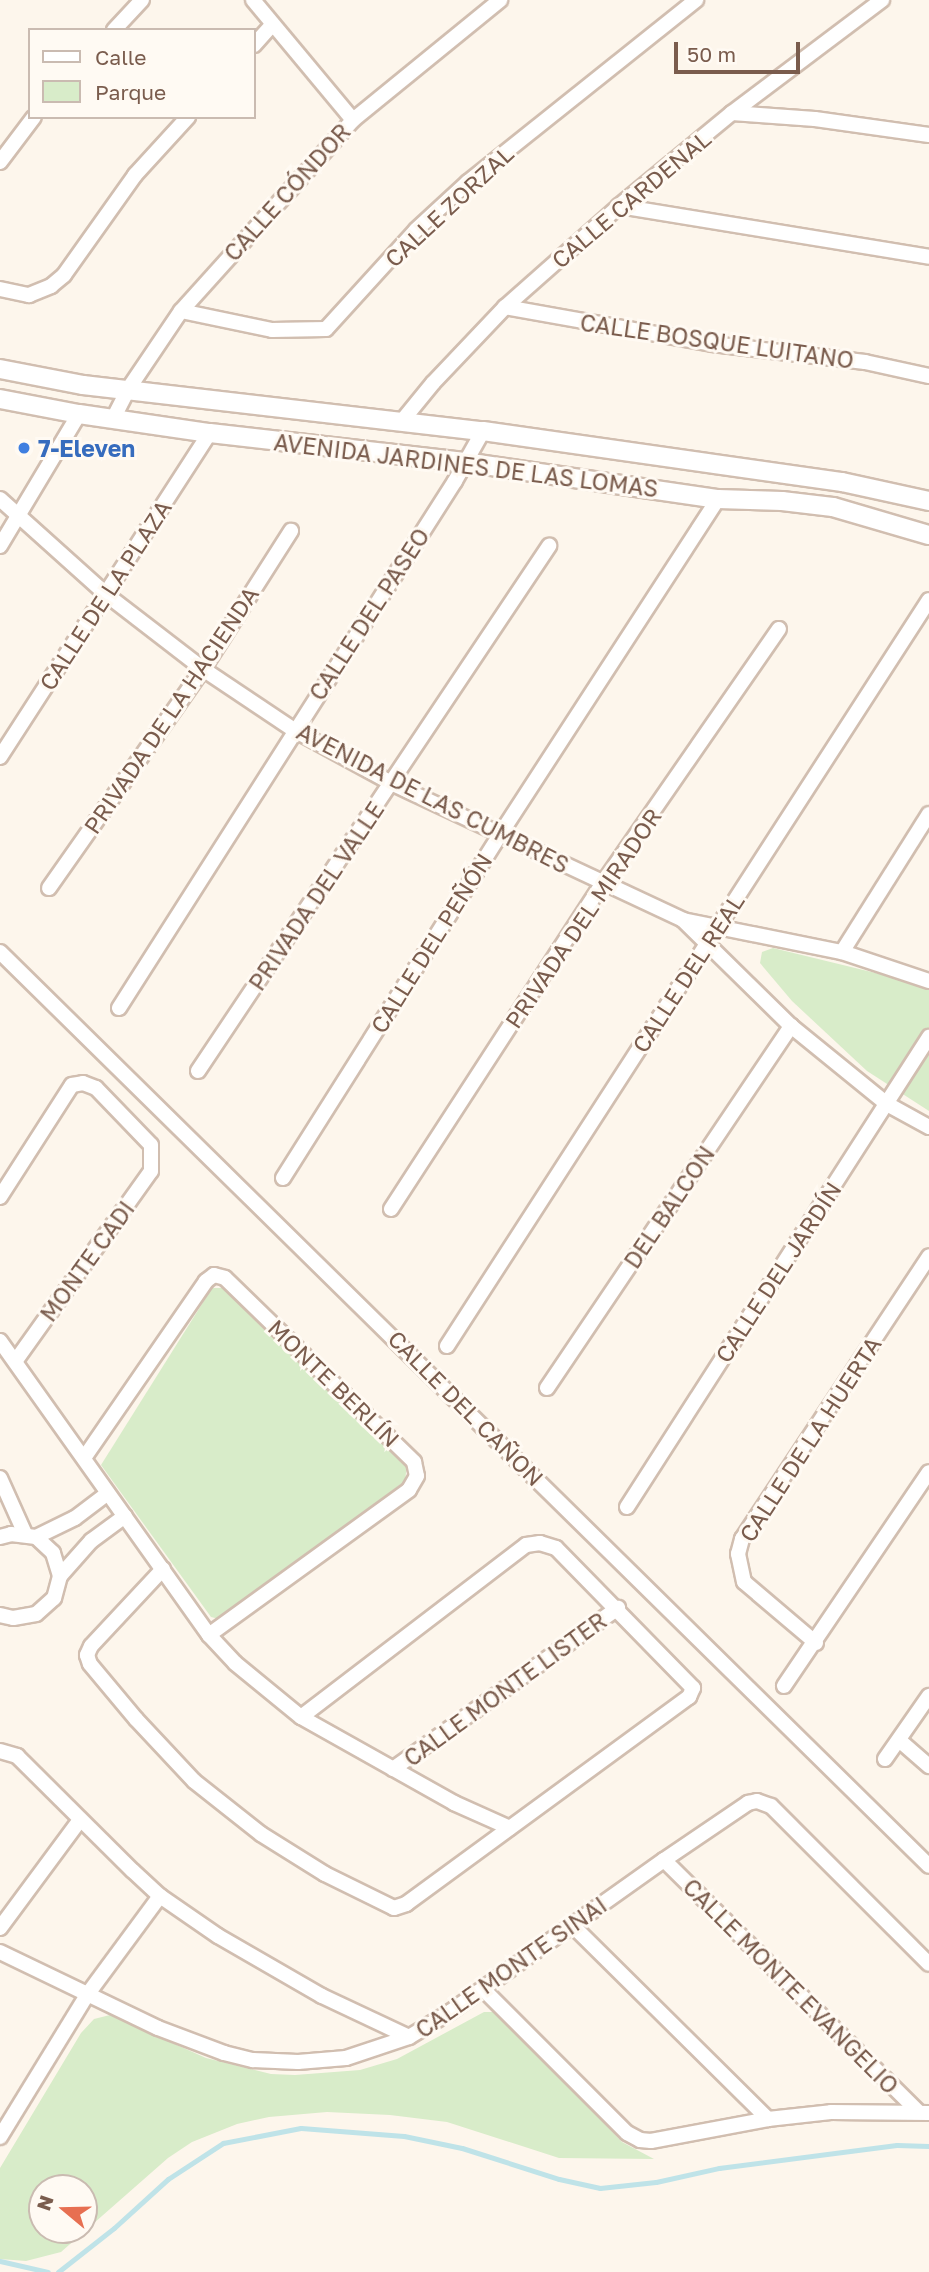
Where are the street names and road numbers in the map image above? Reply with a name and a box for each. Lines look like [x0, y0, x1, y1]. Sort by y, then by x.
street label: CALLE CÓNDOR [218, 118, 356, 266]
street label: CALLE CARDENAL [546, 124, 716, 274]
street label: CALLE ZORZAL [379, 140, 519, 272]
street label: CALLE BOSQUE LUITANO [578, 308, 856, 374]
street label: AVENIDA JARDINES DE LAS LOMAS [272, 428, 660, 502]
street label: CALLE DE LA PLAZA [33, 495, 177, 695]
street label: CALLE DEL PASEO [303, 523, 435, 705]
street label: PRIVADA DE LA HACIENDA [78, 581, 264, 839]
street label: AVENIDA DE LAS CUMBRES [292, 717, 574, 879]
street label: PRIVADA DEL VALLE [243, 796, 389, 996]
street label: PRIVADA DEL MIRADOR [499, 803, 667, 1033]
street label: CALLE DEL PEÑÓN [365, 848, 497, 1038]
street label: CALLE DEL REAL [626, 888, 750, 1058]
street label: DEL BALCON [618, 1141, 720, 1273]
street label: CALLE DEL JARDÍN [709, 1177, 847, 1367]
street label: MONTE CADI [34, 1195, 140, 1327]
street label: MONTE BERLÍN [263, 1314, 405, 1452]
street label: CALLE DEL CAÑON [383, 1325, 549, 1491]
street label: CALLE DE LA HUERTA [733, 1331, 887, 1547]
street label: CALLE MONTE LISTER [398, 1606, 612, 1772]
street label: CALLE MONTE EVANGELIO [678, 1873, 904, 2099]
street label: CALLE MONTE SINAI [410, 1891, 612, 2043]

